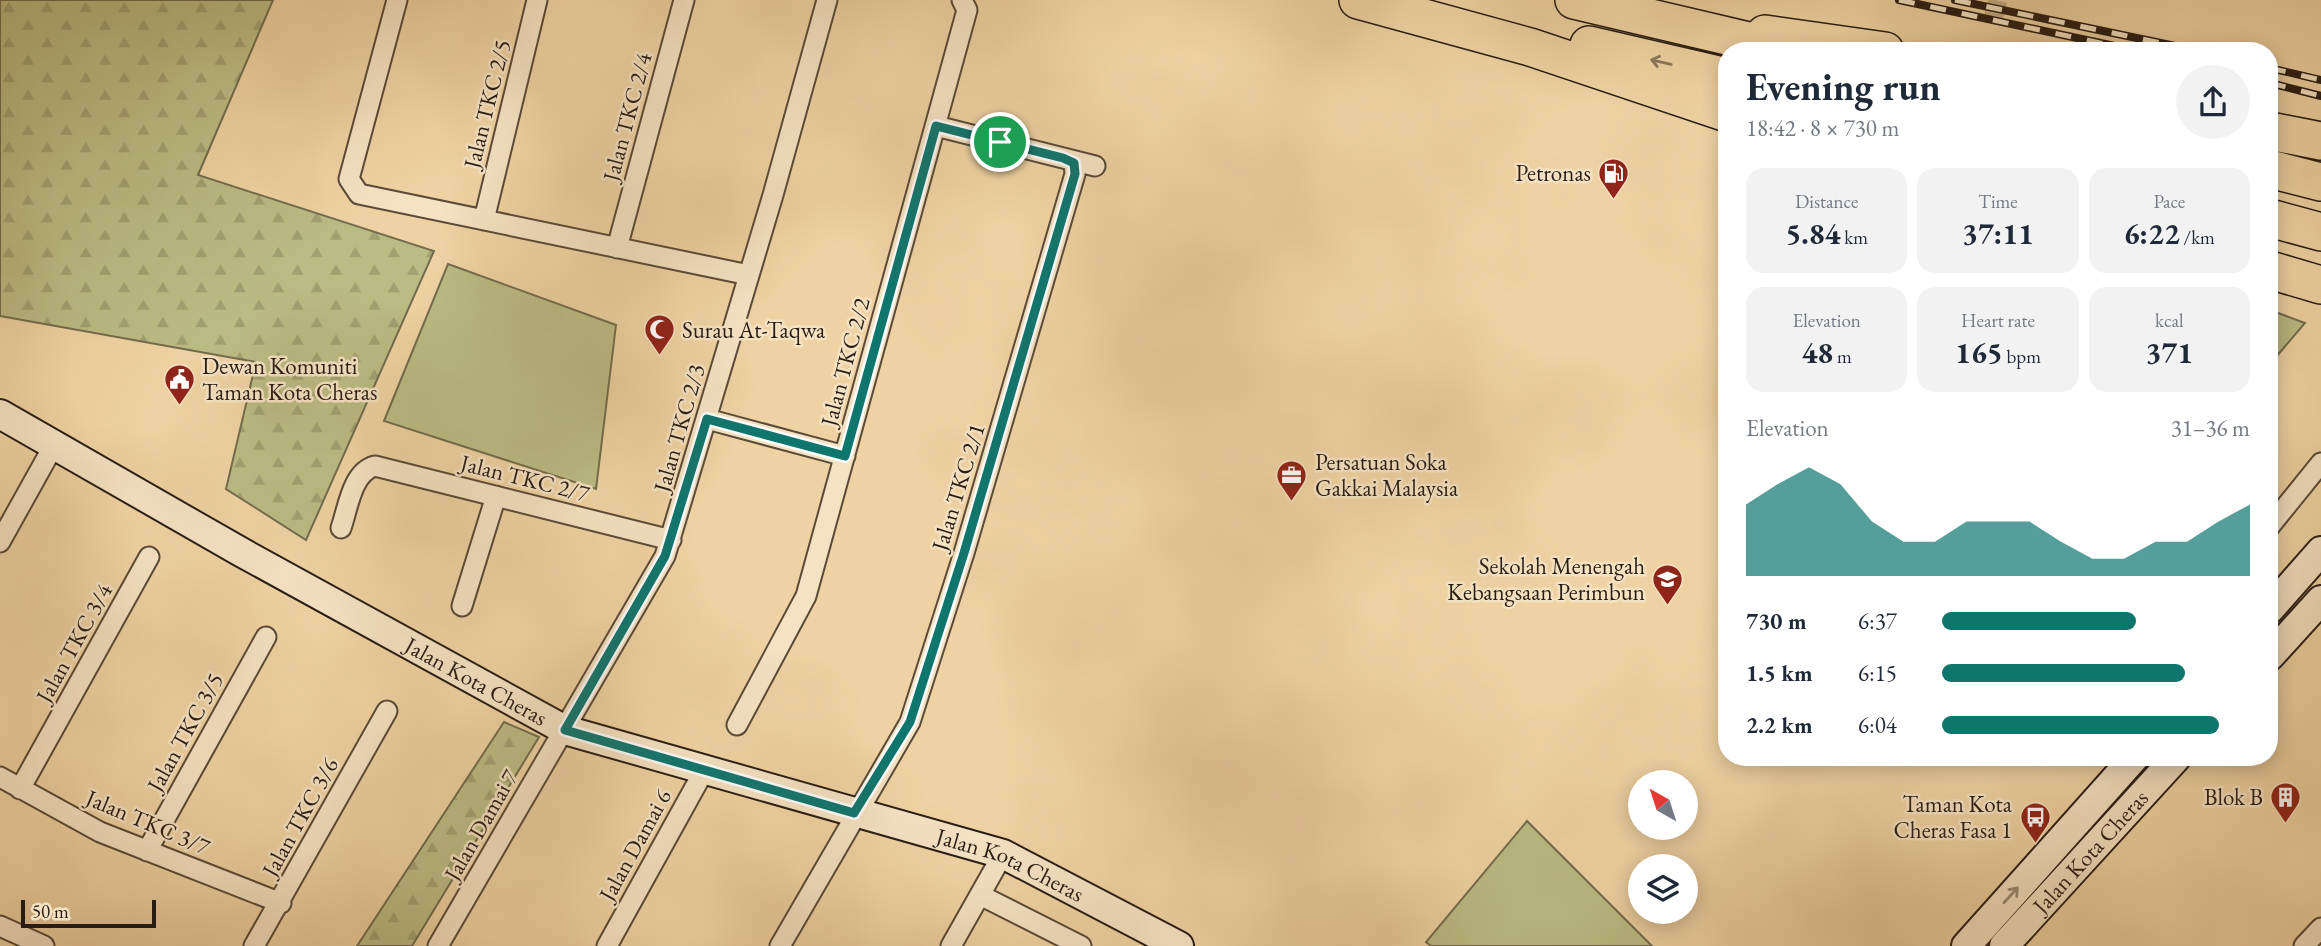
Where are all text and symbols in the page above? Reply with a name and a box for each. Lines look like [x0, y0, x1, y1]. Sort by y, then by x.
street label: Jalan TKC 2/5 [456, 36, 517, 173]
street label: Jalan TKC 2/4 [595, 49, 659, 186]
one-way arrow [1650, 55, 1673, 68]
text: Evening run [1746, 62, 1941, 111]
button: share [2176, 65, 2250, 139]
pin [970, 112, 1030, 172]
text: 18:42 · 8 × 730 m [1746, 113, 1899, 143]
icon: arrive [981, 123, 1019, 161]
fuel station icon: Petronas [1597, 156, 1631, 200]
place label: Petronas [1515, 158, 1591, 188]
text: Distance [1795, 189, 1858, 214]
text: Time [1978, 189, 2018, 214]
text: Pace [2153, 189, 2185, 214]
text: 5.84 [1785, 214, 1840, 253]
text: 37:11 [1962, 214, 2034, 253]
text: 6:22 [2124, 214, 2180, 253]
text: km [1840, 225, 1868, 250]
text: /km [2180, 225, 2215, 250]
street label: Jalan TKC 2/2 [813, 295, 877, 431]
text: Elevation [1792, 308, 1861, 333]
text: Heart rate [1961, 308, 2035, 333]
text: kcal [2155, 308, 2184, 333]
mosque icon: Surau At-Taqwa [642, 313, 676, 357]
place label: Surau At-Taqwa [682, 315, 826, 345]
text: 48 [1801, 333, 1833, 372]
text: 165 [1955, 333, 2003, 372]
text: 371 [2146, 333, 2193, 372]
text: m [1833, 344, 1852, 369]
text: bpm [2003, 344, 2041, 369]
place label: Dewan Komuniti Taman Kota Cheras [202, 351, 377, 407]
street label: Jalan TKC 2/3 [646, 361, 712, 497]
public building icon: Dewan Komuniti Taman Kota Cheras [162, 362, 196, 406]
text: Elevation [1746, 413, 1829, 443]
text: 31–36 m [2171, 413, 2250, 443]
street label: Jalan TKC 2/1 [924, 420, 992, 556]
street label: Jalan TKC 2/7 [456, 447, 593, 509]
place label: Persatuan Soka Gakkai Malaysia [1315, 447, 1459, 503]
office icon: Persatuan Soka Gakkai Malaysia [1275, 458, 1309, 502]
place label: Sekolah Menengah Kebangsaan Perimbun [1447, 551, 1645, 607]
school or university icon: Sekolah Menengah Kebangsaan Perimbun [1651, 562, 1685, 606]
street label: Jalan TKC 3/4 [28, 577, 120, 710]
text: 730 m [1746, 606, 1807, 636]
text: 6:37 [1858, 606, 1897, 636]
street label: Jalan Kota Cheras [398, 629, 553, 732]
text: 1.5 km [1746, 658, 1813, 688]
text: 6:15 [1858, 658, 1897, 688]
street label: Jalan TKC 3/5 [139, 667, 230, 799]
text: 2.2 km [1746, 710, 1813, 740]
text: 6:04 [1858, 710, 1897, 740]
street label: Jalan TKC 3/6 [254, 752, 345, 884]
street label: Jalan Damai 7 [436, 763, 525, 888]
north arrow [1628, 770, 1698, 840]
map controls [1628, 770, 1698, 924]
building icon: Blok B [2269, 780, 2303, 824]
street label: Jalan TKC 3/7 [80, 782, 215, 862]
place label: Blok B [2204, 782, 2263, 812]
street label: Jalan Kota Cheras [2025, 783, 2155, 921]
street label: Jalan Damai 6 [591, 784, 678, 908]
place label: Taman Kota Cheras Fasa 1 [1893, 789, 2013, 845]
bus stop icon: Taman Kota Cheras Fasa 1 [2018, 800, 2052, 844]
street label: Jalan Kota Cheras [931, 820, 1089, 909]
button: layers [1628, 854, 1698, 924]
one-way arrow [2003, 886, 2019, 904]
scale bar [21, 897, 156, 929]
text: 50 m [32, 899, 69, 924]

